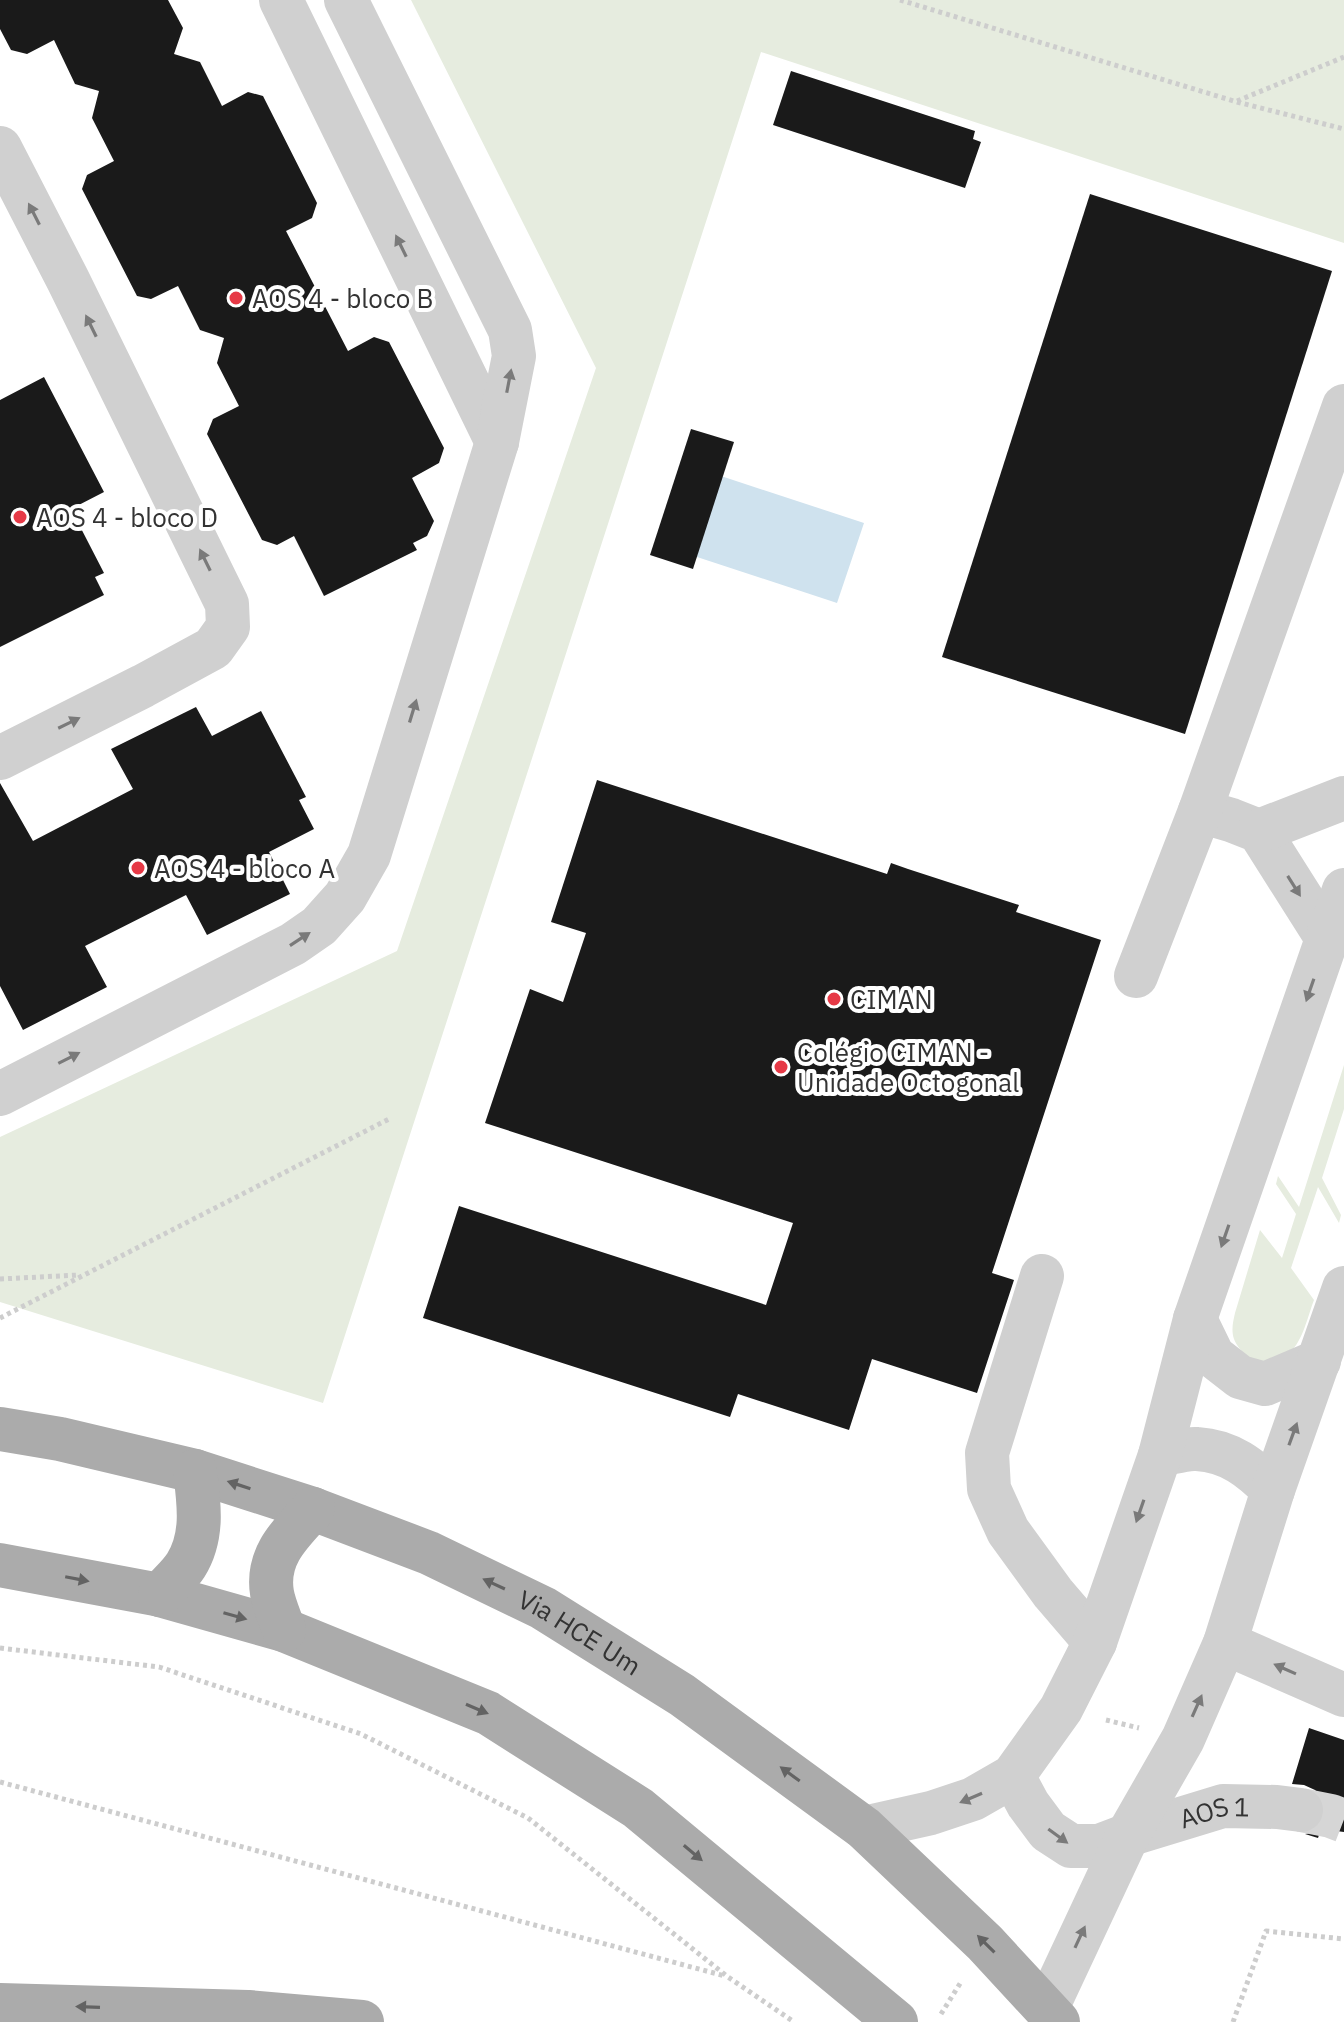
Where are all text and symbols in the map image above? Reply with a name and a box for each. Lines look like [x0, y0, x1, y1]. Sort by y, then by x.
one-way arrow [27, 202, 41, 225]
one-way arrow [395, 235, 408, 258]
place label: AOS 4 - bloco B [252, 281, 433, 315]
marker: AOS 4 - bloco B [227, 289, 245, 307]
one-way arrow [84, 315, 98, 338]
one-way arrow [503, 369, 516, 394]
place label: AOS 4 - bloco D [36, 500, 218, 534]
marker: AOS 4 - bloco D [11, 508, 29, 526]
one-way arrow [198, 548, 212, 571]
one-way arrow [407, 699, 420, 723]
one-way arrow [58, 716, 81, 729]
place label: AOS 4 - bloco A [154, 851, 336, 885]
marker: AOS 4 - bloco A [129, 859, 147, 877]
one-way arrow [1286, 875, 1300, 897]
one-way arrow [290, 931, 311, 946]
one-way arrow [1304, 979, 1316, 1003]
place label: CIMAN [850, 982, 933, 1016]
marker: CIMAN [825, 990, 843, 1008]
place label: Colégio CIMAN - Unidade Octogonal [797, 1035, 1019, 1099]
one-way arrow [58, 1051, 81, 1065]
marker: Colégio CIMAN - Unidade Octogonal [772, 1058, 790, 1076]
one-way arrow [1218, 1224, 1230, 1248]
one-way arrow [1287, 1422, 1300, 1446]
one-way arrow [226, 1478, 250, 1491]
one-way arrow [1134, 1499, 1146, 1523]
one-way arrow [64, 1574, 89, 1586]
one-way arrow [483, 1577, 506, 1591]
street label: Via HCE Um [513, 1582, 648, 1682]
one-way arrow [223, 1610, 247, 1623]
one-way arrow [1273, 1663, 1296, 1676]
one-way arrow [1191, 1694, 1204, 1718]
one-way arrow [465, 1703, 489, 1716]
one-way arrow [779, 1766, 801, 1782]
street label: AOS 1 [1175, 1788, 1250, 1835]
one-way arrow [959, 1792, 983, 1805]
one-way arrow [1047, 1828, 1068, 1844]
one-way arrow [683, 1844, 703, 1861]
one-way arrow [1073, 1926, 1087, 1949]
one-way arrow [977, 1935, 996, 1954]
one-way arrow [75, 2001, 100, 2014]

